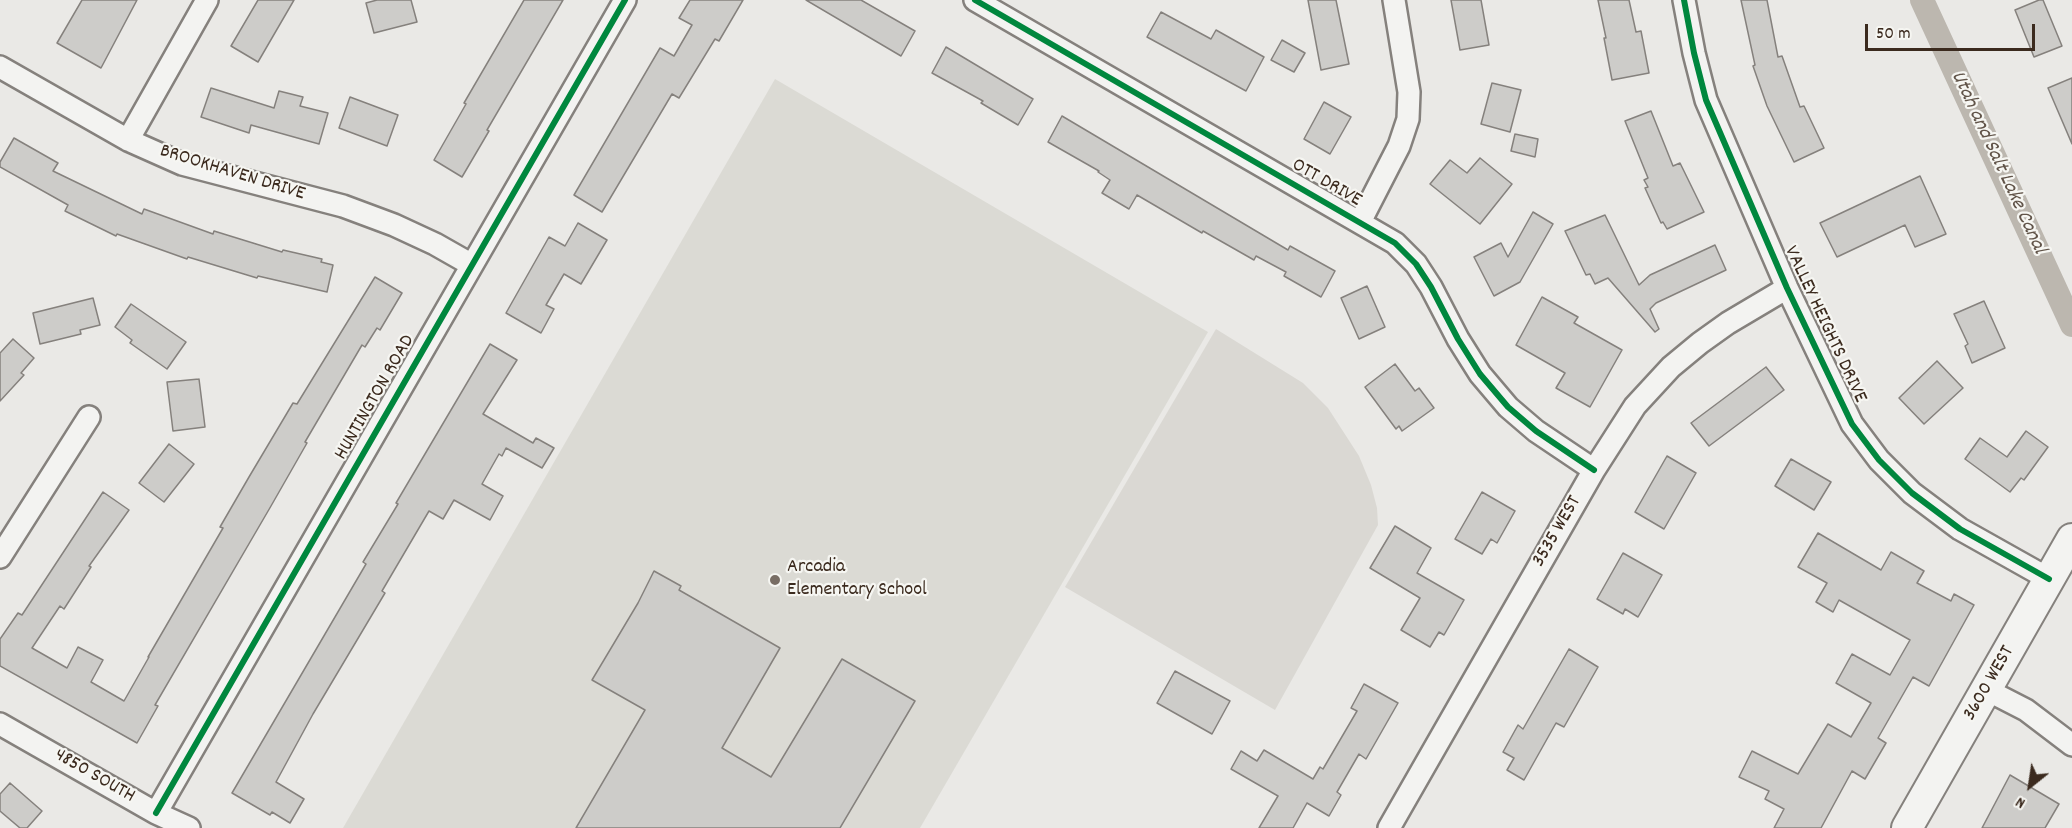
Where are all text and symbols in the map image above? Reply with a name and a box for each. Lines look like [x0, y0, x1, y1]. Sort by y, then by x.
scale bar [1868, 12, 2038, 50]
text: 50 m [1876, 22, 1911, 47]
water label: Utah and Salt Lake Canal [1944, 68, 2050, 258]
street label: BROOKHAVEN DRIVE [156, 140, 308, 208]
street label: OTT DRIVE [1287, 154, 1365, 214]
street label: VALLEY HEIGHTS DRIVE [1777, 243, 1871, 407]
street label: HUNTINGTON ROAD [331, 331, 421, 465]
street label: 3535 WEST [1528, 492, 1588, 572]
place label: Arcadia Elementary School [787, 556, 927, 603]
marker: Arcadia Elementary School [768, 573, 782, 587]
street label: 3600 WEST [1959, 642, 2021, 726]
street label: 4850 SOUTH [49, 744, 139, 810]
north arrow [2000, 756, 2060, 816]
text: N [2012, 790, 2030, 814]

